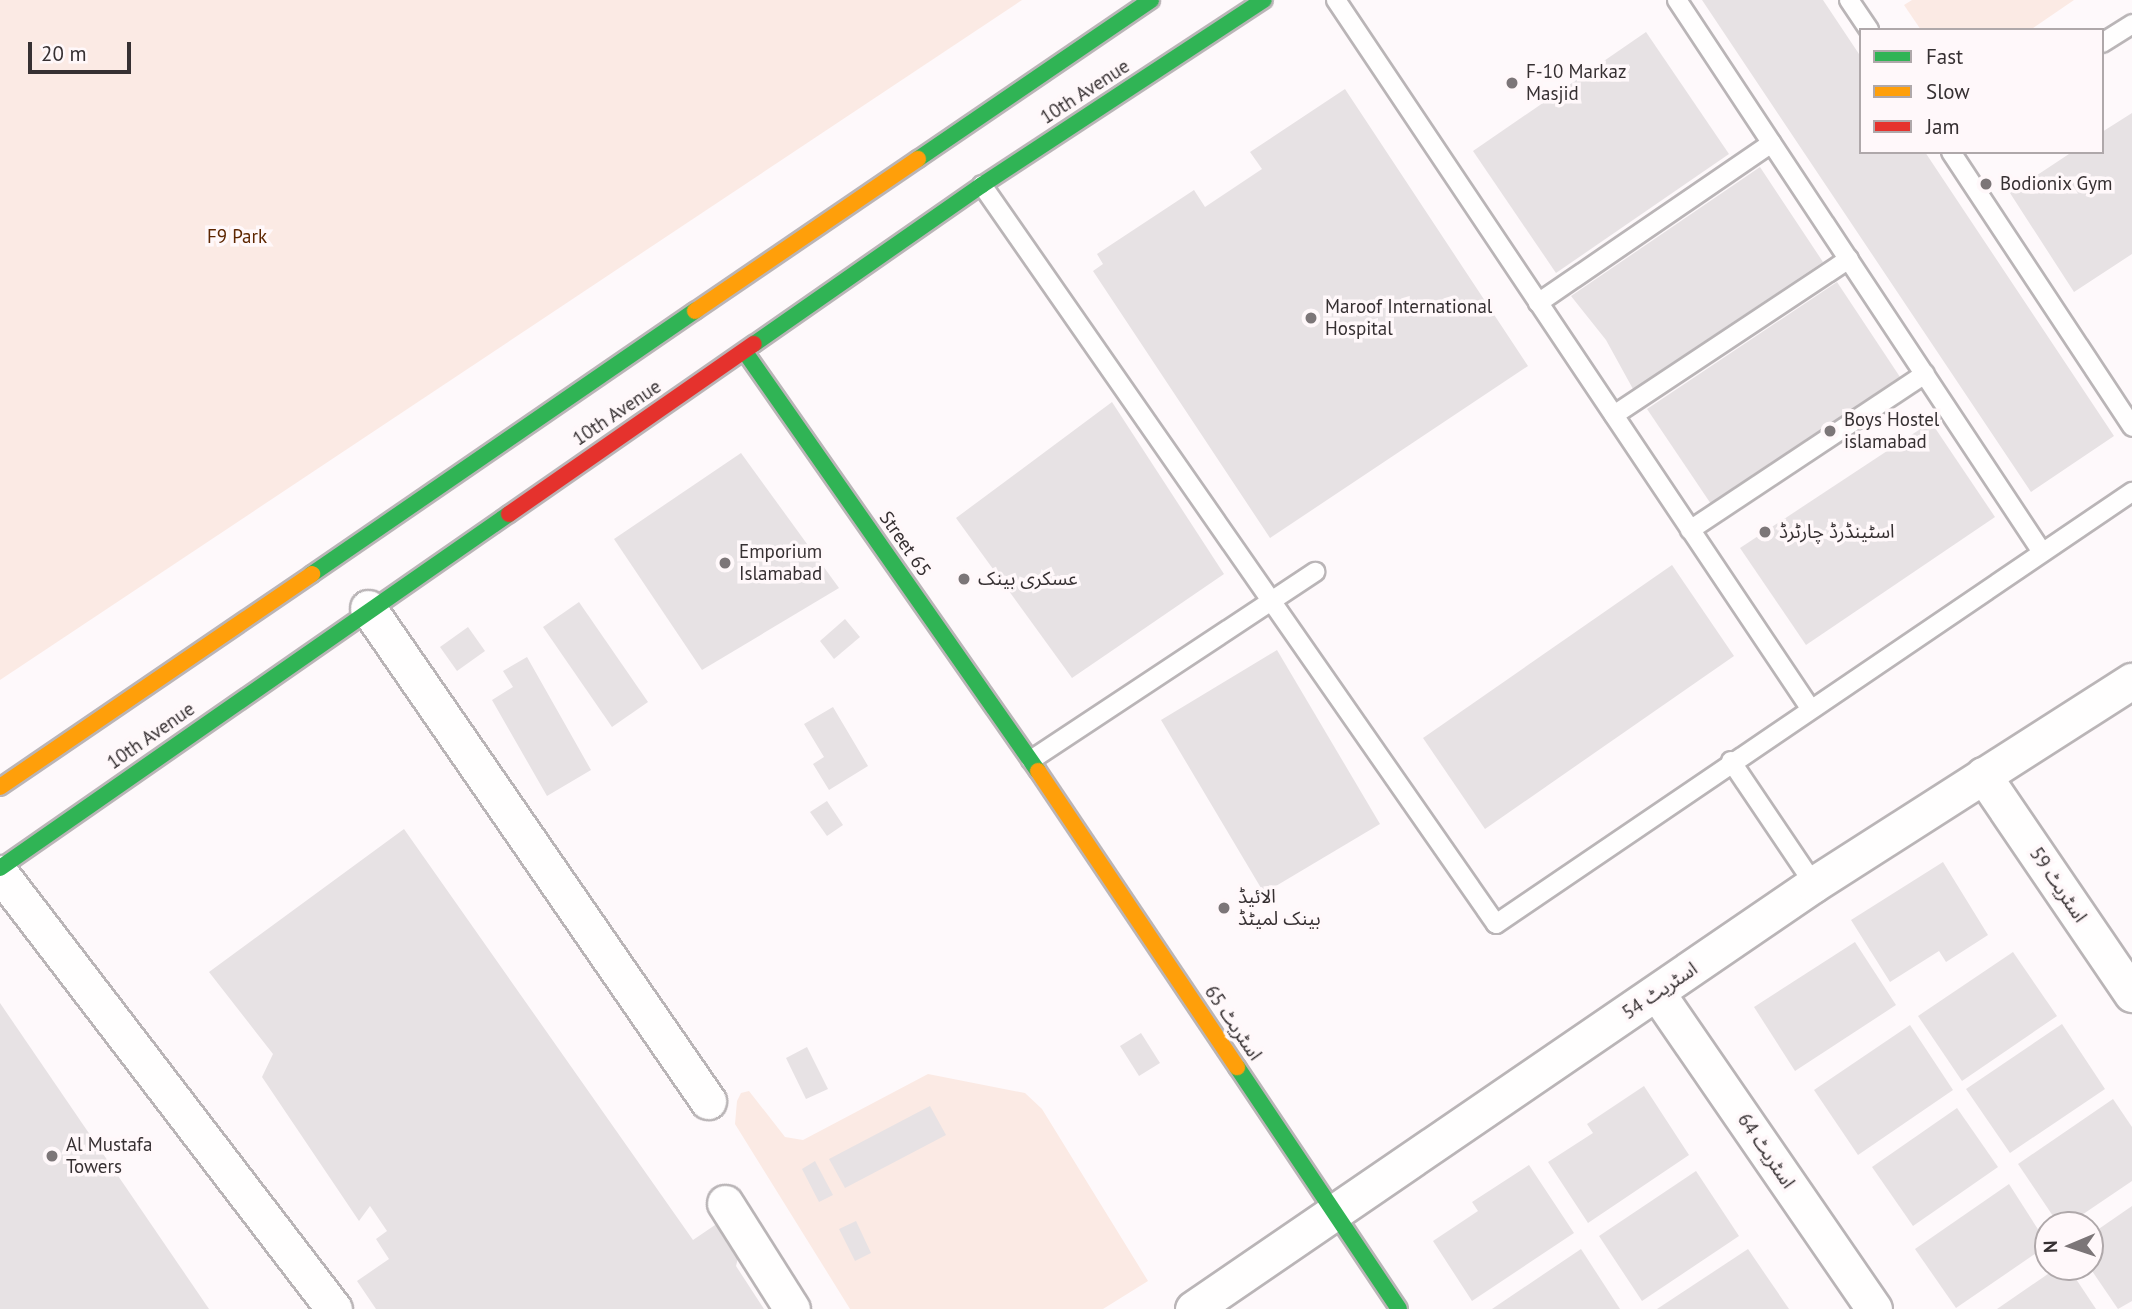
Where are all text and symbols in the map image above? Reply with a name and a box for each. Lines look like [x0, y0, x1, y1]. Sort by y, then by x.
scale bar [32, 28, 135, 72]
legend [1859, 28, 2104, 154]
text: 20 m [41, 40, 87, 67]
text: Fast [1926, 43, 1963, 70]
street label: 10th Avenue [1036, 55, 1134, 129]
place label: F-10 Markaz Masjid [1526, 61, 1626, 105]
marker: F-10 Markaz Masjid [1504, 75, 1520, 91]
text: Slow [1926, 78, 1970, 105]
text: Jam [1926, 113, 1960, 140]
place label: Bodionix Gym [2000, 173, 2113, 195]
marker: Bodionix Gym [1978, 176, 1994, 192]
park label: F9 Park [207, 226, 267, 248]
place label: Maroof International Hospital [1325, 296, 1492, 340]
marker: Maroof International Hospital [1303, 310, 1319, 326]
street label: 10th Avenue [568, 375, 666, 451]
place label: Boys Hostel islamabad [1844, 409, 1939, 453]
marker: Boys Hostel islamabad [1822, 423, 1838, 439]
street label: Street 65 [874, 507, 936, 581]
place label: اسٹینڈرڈ چارٹرڈ [1779, 521, 1895, 543]
marker: اسٹینڈرڈ چارٹرڈ [1757, 524, 1773, 540]
place label: Emporium Islamabad [739, 541, 822, 585]
marker: Emporium Islamabad [717, 555, 733, 571]
place label: عسکری بینک [978, 568, 1078, 590]
marker: عسکری بینک [956, 571, 972, 587]
street label: 10th Avenue [103, 697, 199, 775]
street label: اسٹریٹ 59 [2025, 843, 2091, 927]
place label: الائیڈ بینک لمیٹڈ [1238, 886, 1321, 930]
marker: الائیڈ بینک لمیٹڈ [1216, 900, 1232, 916]
street label: اسٹریٹ 54 [1618, 958, 1702, 1024]
street label: اسٹریٹ 65 [1200, 981, 1266, 1065]
street label: اسٹریٹ 64 [1733, 1109, 1799, 1193]
place label: Al Mustafa Towers [66, 1134, 152, 1178]
marker: Al Mustafa Towers [44, 1148, 60, 1164]
north arrow [2034, 1211, 2104, 1281]
text: N [2038, 1240, 2062, 1253]

